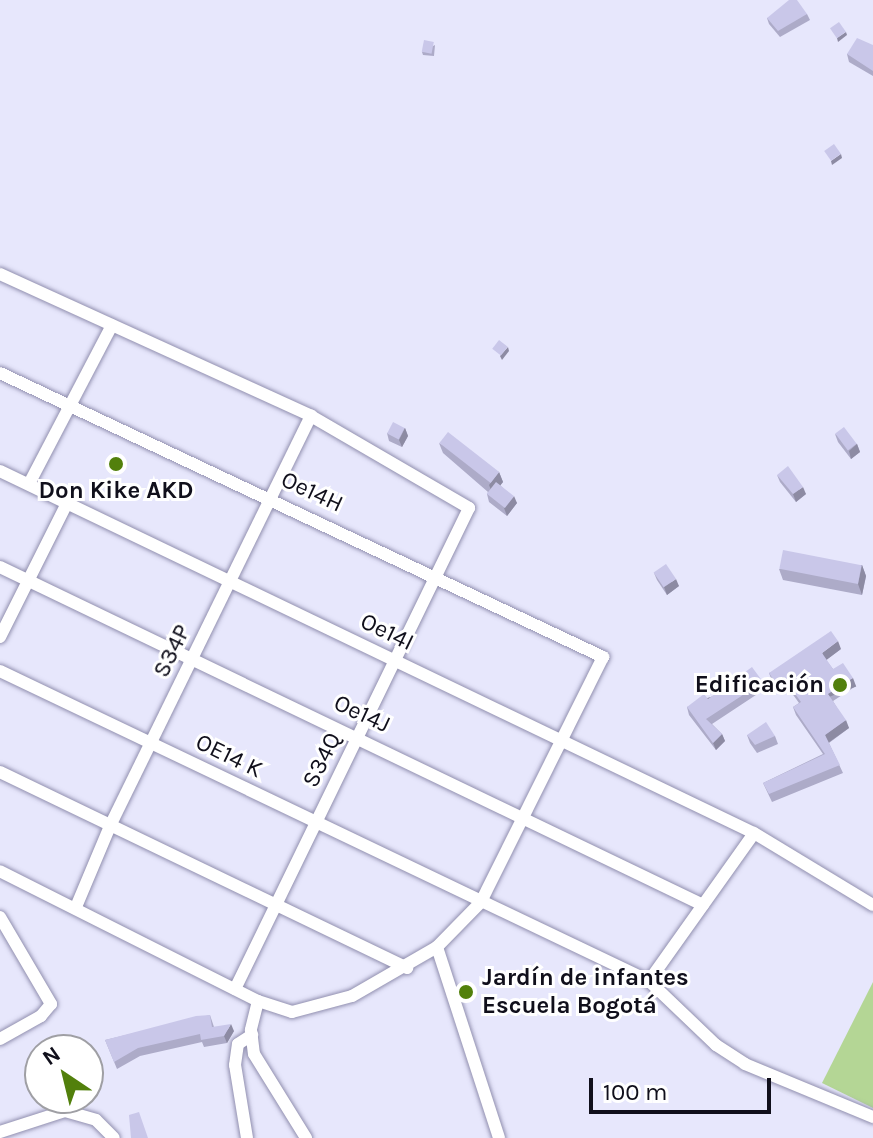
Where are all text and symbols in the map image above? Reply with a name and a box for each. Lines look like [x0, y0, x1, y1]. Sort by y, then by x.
marker: Don Kike AKD [107, 455, 125, 473]
street label: Oe14H [276, 465, 348, 519]
place label: Don Kike AKD [39, 477, 193, 505]
street label: Oe14I [356, 607, 418, 657]
street label: S34P [147, 620, 197, 682]
place label: Edificación [695, 671, 824, 699]
marker: Edificación [831, 676, 849, 694]
street label: Oe14J [329, 689, 395, 739]
street label: OE14 K [191, 728, 267, 784]
street label: S34Q [296, 728, 348, 792]
place label: Jardín de infantes Escuela Bogotá [482, 964, 689, 1020]
marker: Jardín de infantes Escuela Bogotá [457, 983, 475, 1001]
north arrow [24, 1034, 104, 1114]
text: N [37, 1041, 65, 1071]
scale bar [593, 1062, 775, 1112]
text: 100 m [603, 1078, 668, 1106]

